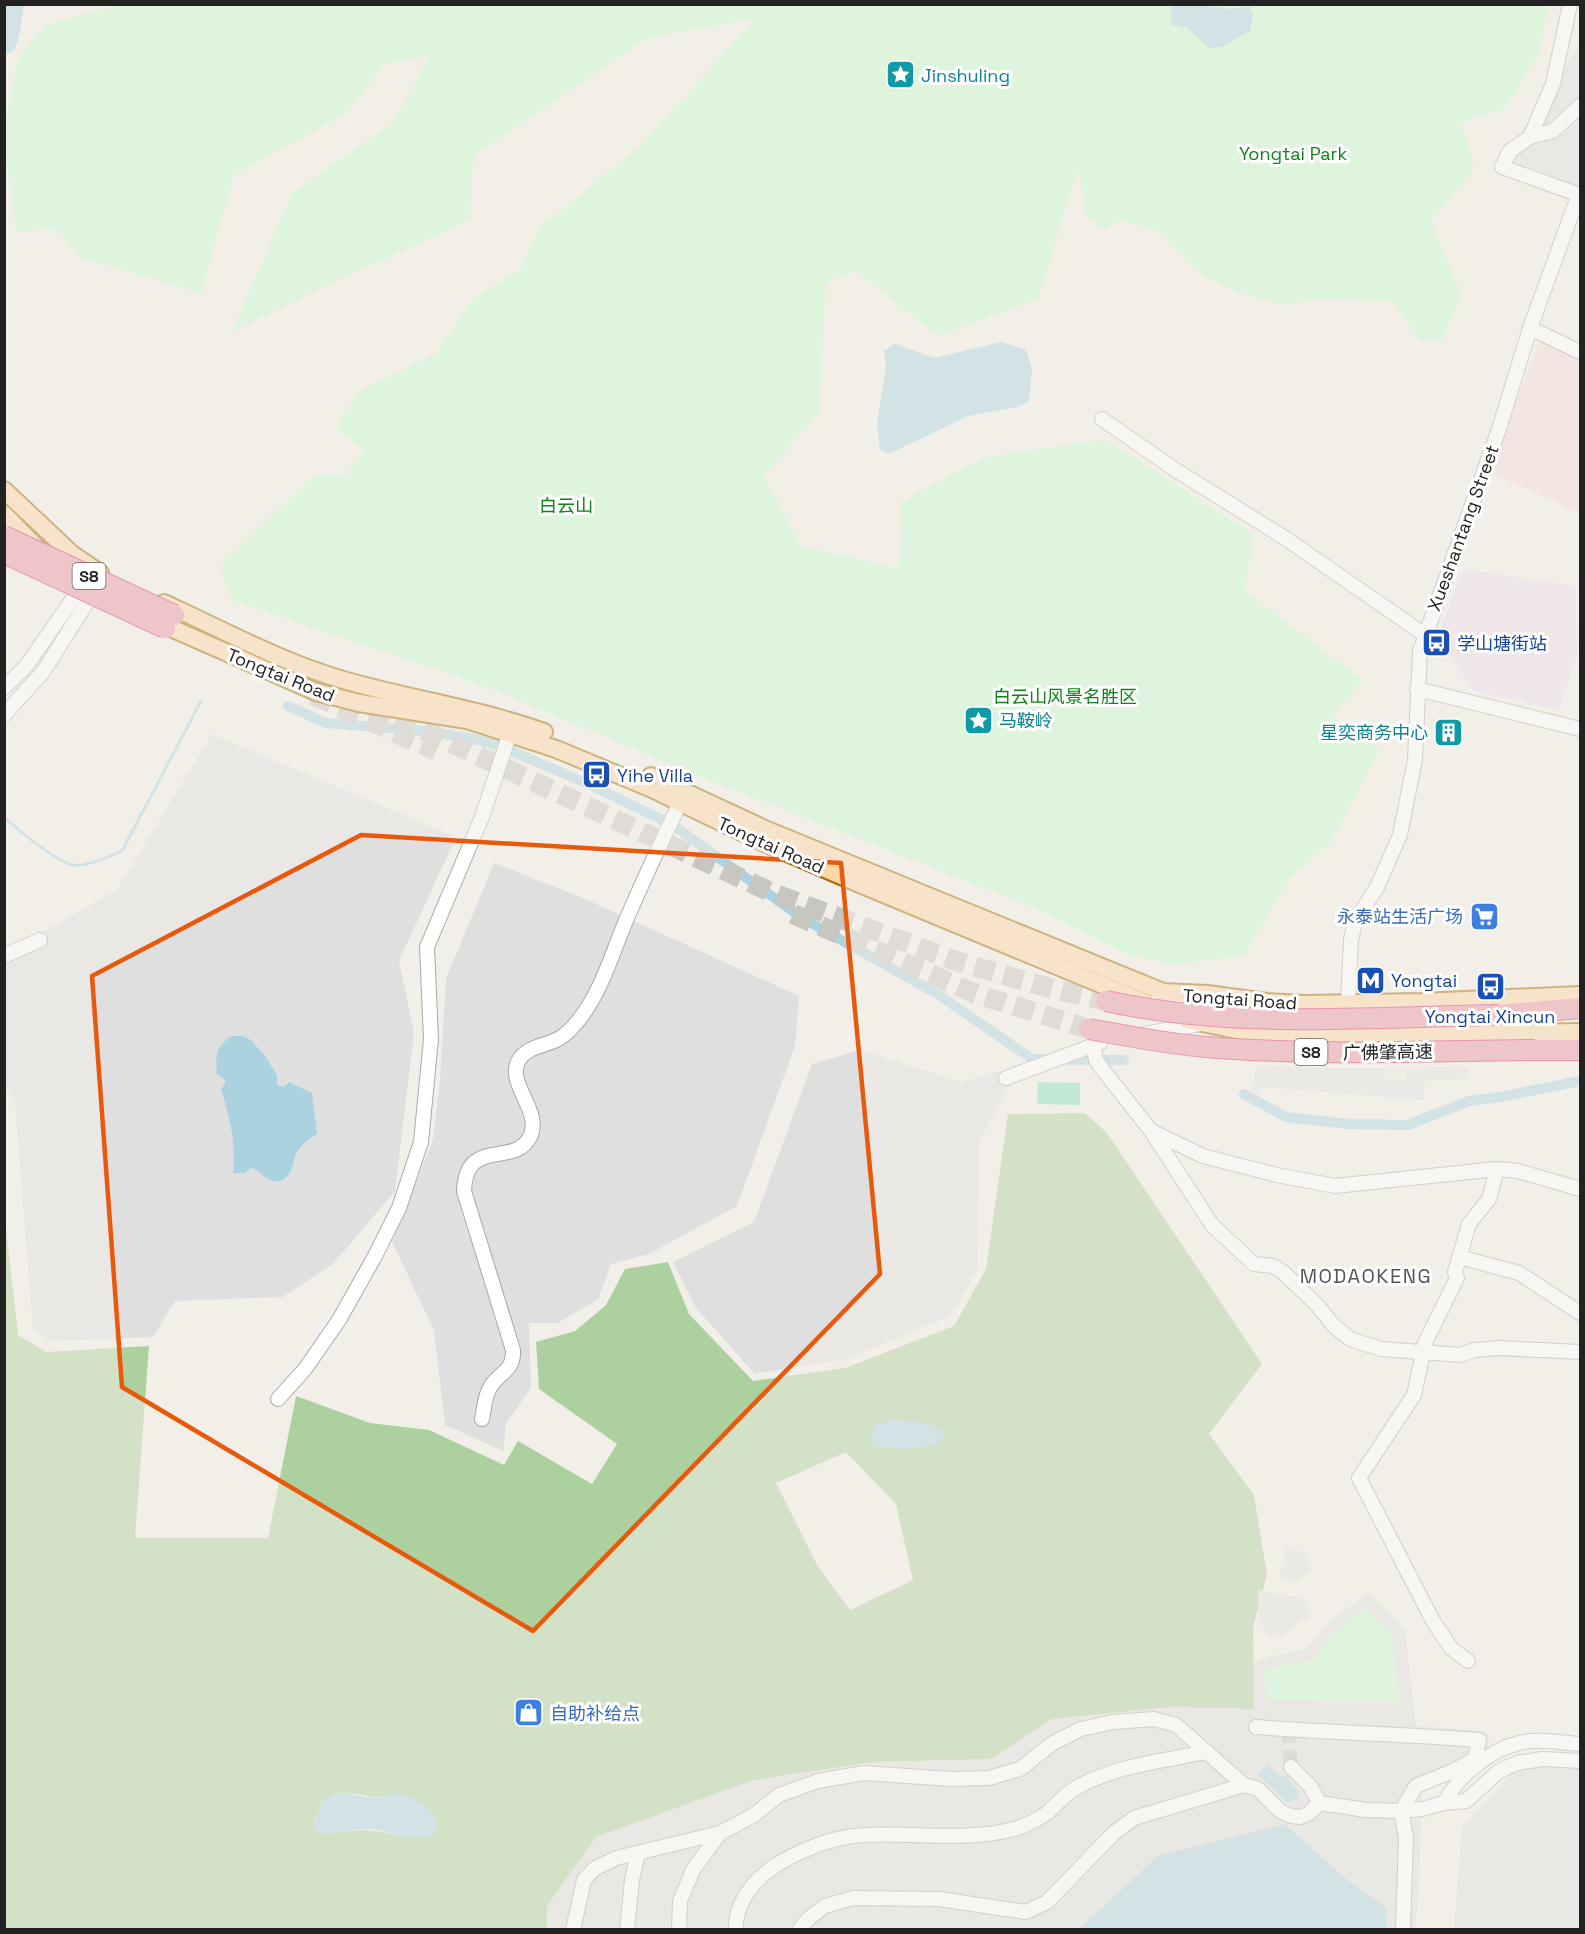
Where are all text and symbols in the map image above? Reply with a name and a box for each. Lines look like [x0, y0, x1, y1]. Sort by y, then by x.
place icon: Jinshuling [884, 59, 916, 91]
place label: Jinshuling [921, 64, 1010, 87]
park label: Yongtai Park [1239, 142, 1347, 165]
street label: Xueshantang Street [1422, 442, 1504, 614]
park label: 白云山 [539, 494, 593, 517]
road number: S8 [72, 563, 106, 589]
bus stop icon: 学山塘街站 [1420, 627, 1452, 659]
place label: 学山塘街站 [1457, 632, 1547, 655]
street label: Tongtai Road [224, 643, 338, 707]
park label: 白云山风景名胜区 [993, 685, 1137, 708]
place icon: 马鞍岭 [962, 704, 994, 736]
place label: 马鞍岭 [999, 709, 1053, 732]
building icon: 星奕商务中心 [1433, 716, 1465, 748]
place label: 星奕商务中心 [1320, 721, 1428, 744]
bus stop icon: Yihe Villa [580, 759, 612, 791]
place label: Yihe Villa [617, 764, 693, 787]
street label: Tongtai Road [714, 811, 828, 879]
supermarket icon: 永泰站生活广场 [1468, 900, 1500, 932]
place label: 永泰站生活广场 [1337, 905, 1463, 928]
metro station icon: Yongtai [1354, 964, 1386, 996]
place label: Yongtai [1391, 969, 1457, 992]
bus stop icon: Yongtai Xincun [1474, 971, 1506, 1003]
street label: Tongtai Road [1182, 984, 1298, 1014]
place label: Yongtai Xincun [1425, 1005, 1555, 1028]
road number: S8 [1294, 1039, 1328, 1065]
street label: 广佛肇高速 [1343, 1040, 1433, 1064]
district label: MODAOKENG [1300, 1263, 1432, 1289]
shop icon: 自助补给点 [513, 1697, 545, 1729]
place label: 自助补给点 [550, 1702, 640, 1725]

